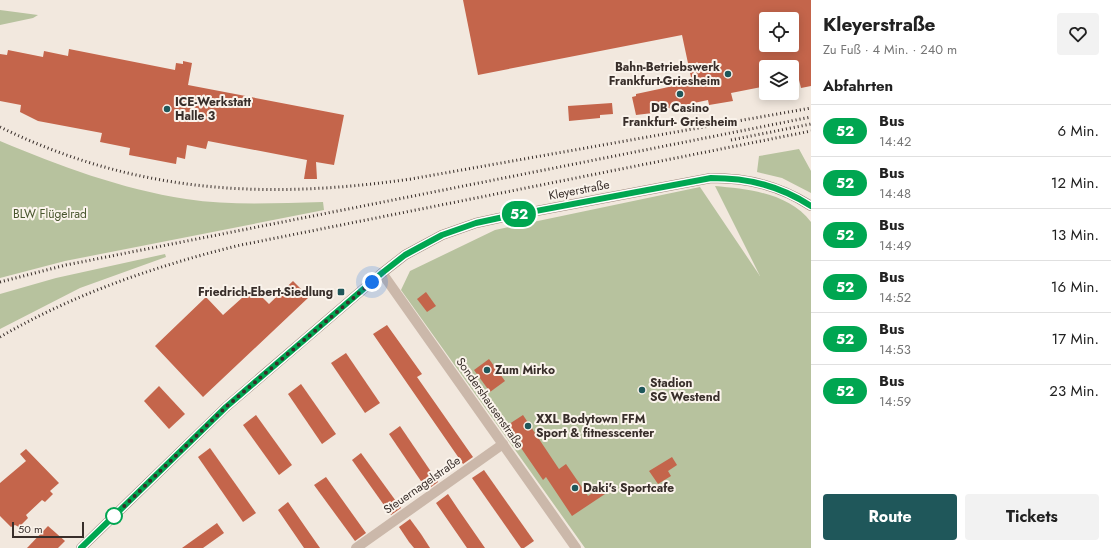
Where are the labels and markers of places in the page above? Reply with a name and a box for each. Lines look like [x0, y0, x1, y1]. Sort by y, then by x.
place label: Bahn-Betriebswerk Frankfurt-Griesheim [609, 58, 720, 90]
marker: Bahn-Betriebswerk Frankfurt-Griesheim [723, 69, 733, 79]
marker: DB Casino Frankfurt- Griesheim [675, 89, 685, 99]
place label: ICE-Werkstatt Halle 3 [175, 93, 251, 125]
place label: DB Casino Frankfurt- Griesheim [623, 99, 738, 131]
marker: ICE-Werkstatt Halle 3 [162, 104, 172, 114]
place label: Friedrich-Ebert-Siedlung [198, 283, 333, 301]
marker: Friedrich-Ebert-Siedlung [336, 287, 346, 297]
place label: Zum Mirko [495, 361, 555, 379]
marker: Zum Mirko [482, 365, 492, 375]
place label: Stadion SG Westend [650, 374, 720, 406]
marker: Stadion SG Westend [637, 385, 647, 395]
place label: XXL Bodytown FFM Sport & fitnesscenter [536, 410, 654, 442]
marker: XXL Bodytown FFM Sport & fitnesscenter [523, 421, 533, 431]
place label: Daki's Sportcafe [583, 479, 674, 497]
marker: Daki's Sportcafe [570, 483, 580, 493]
unlabelled marker [105, 507, 123, 525]

